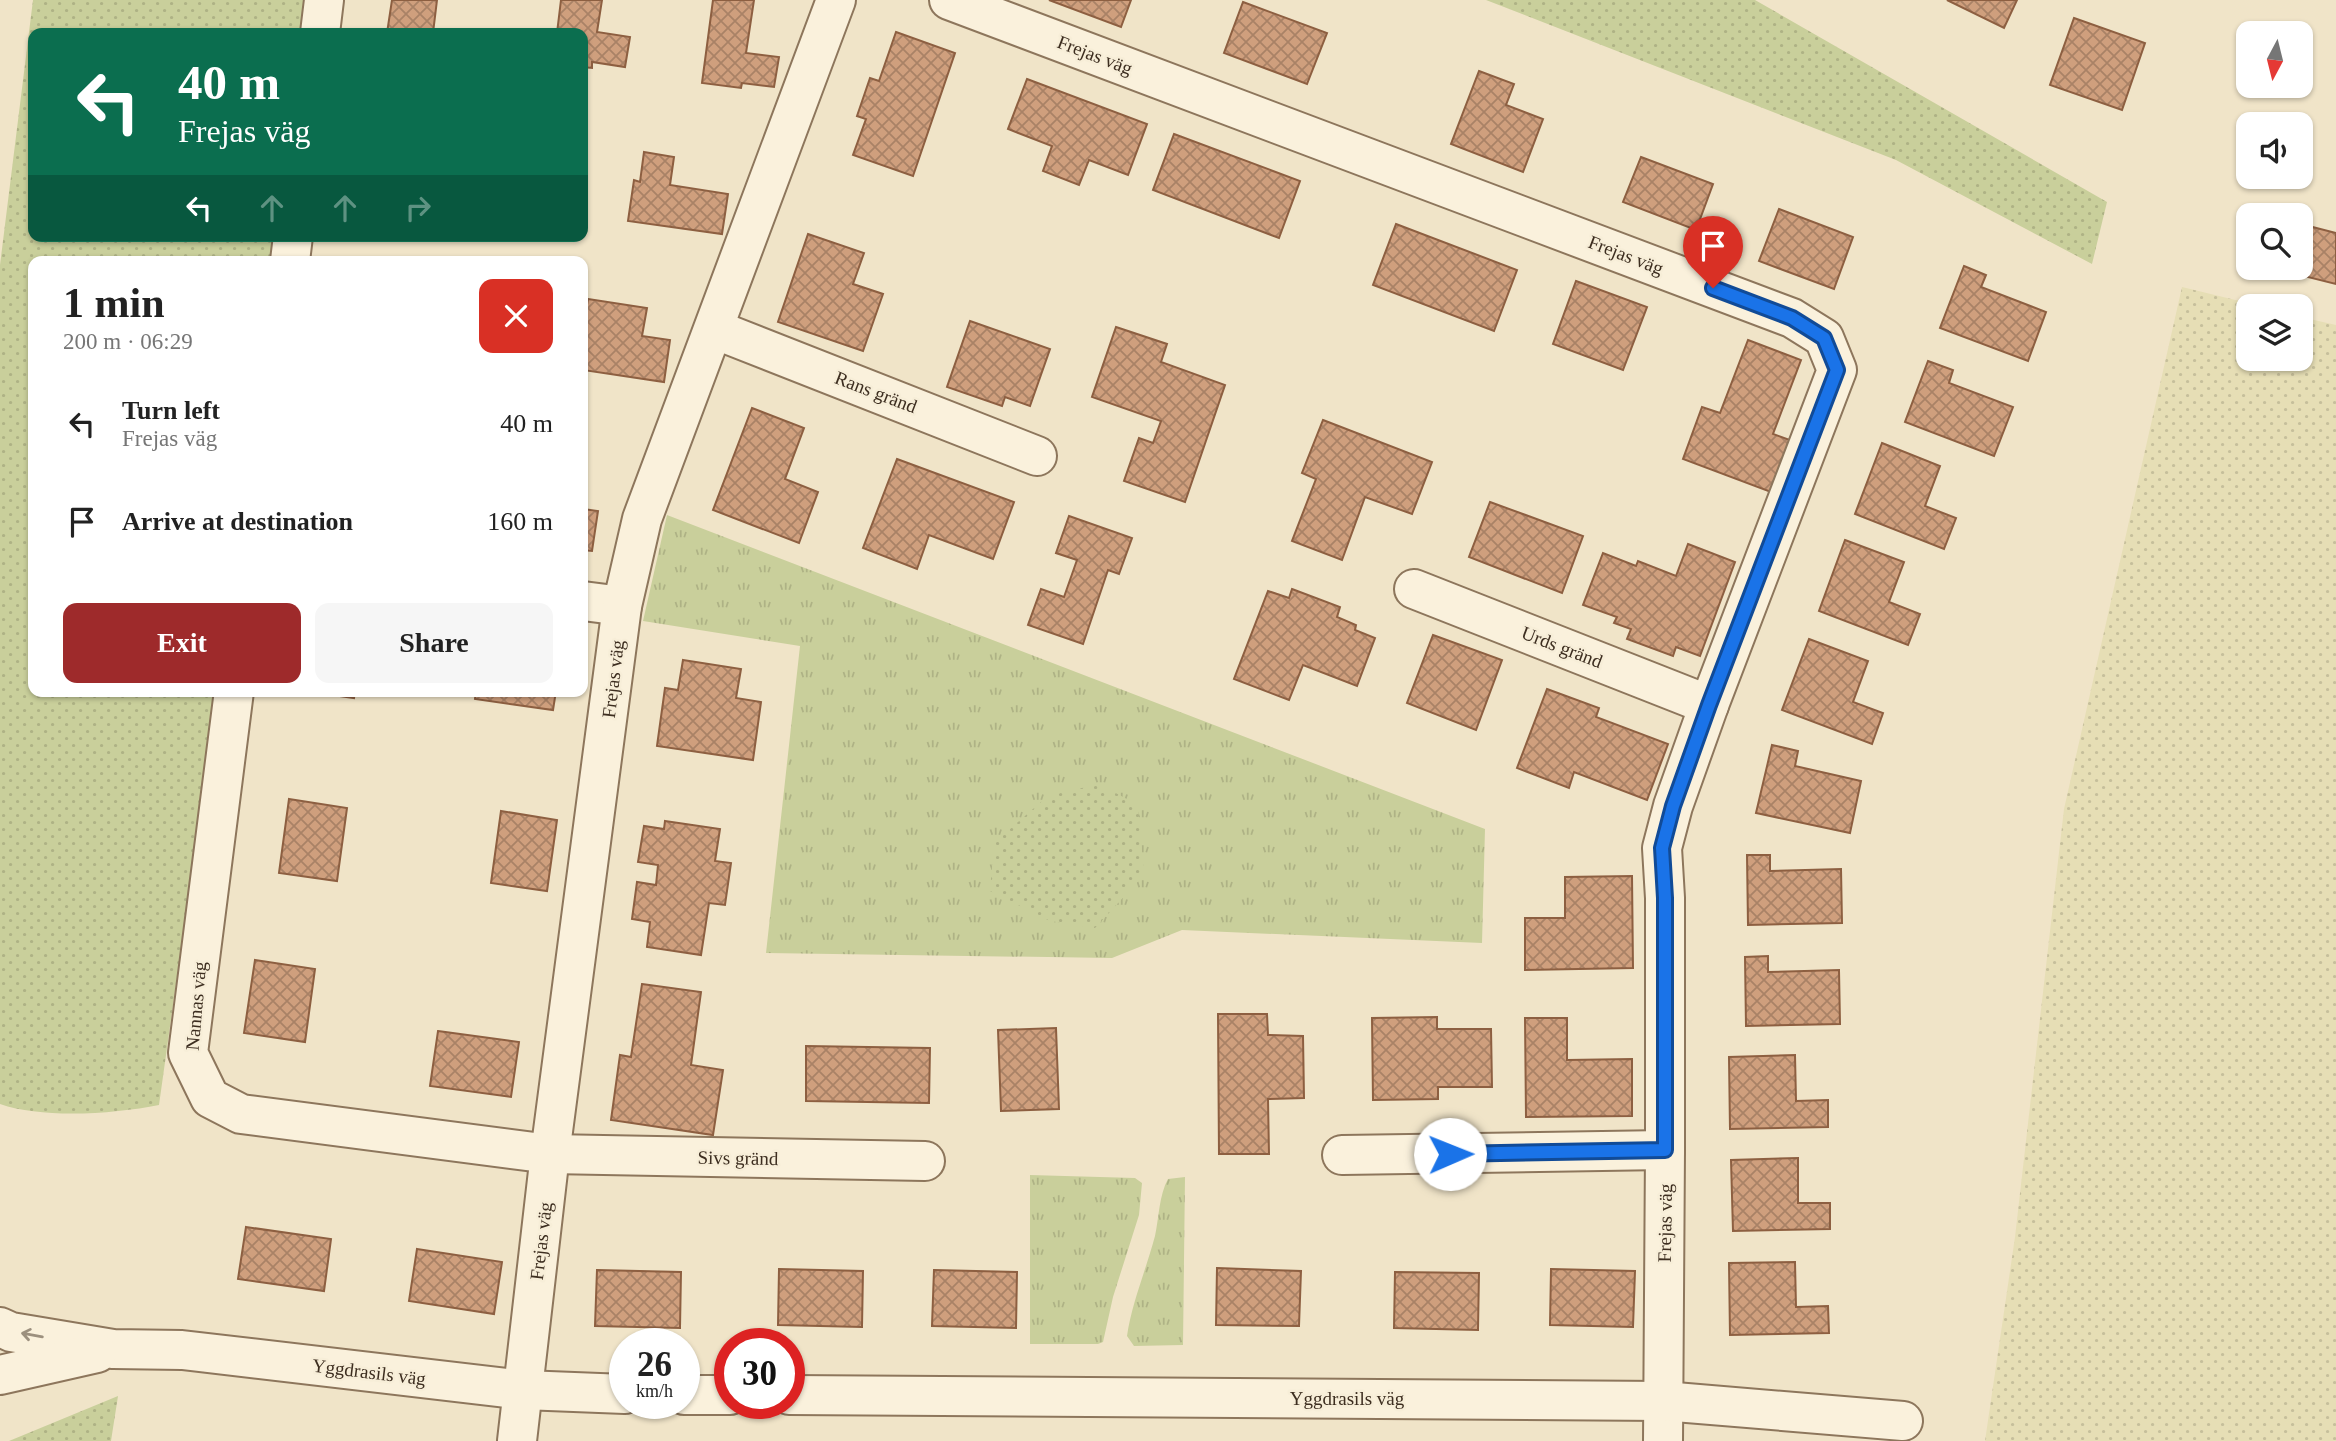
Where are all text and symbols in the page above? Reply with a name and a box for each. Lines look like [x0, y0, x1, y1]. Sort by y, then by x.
north arrow [2236, 21, 2314, 98]
map controls [2236, 21, 2313, 371]
street label: Frejas väg [1055, 31, 1136, 79]
text: 40 m [178, 55, 280, 110]
icon: left [63, 56, 154, 147]
button: sound [2236, 112, 2313, 189]
text: Frejas väg [178, 113, 310, 149]
icon: left [180, 189, 218, 227]
icon: ahead [253, 189, 291, 227]
icon: ahead [326, 189, 364, 227]
icon: right [399, 189, 437, 227]
button: search [2236, 203, 2313, 280]
pin [1683, 216, 1743, 288]
icon: arrive [1694, 227, 1732, 265]
street label: Frejas väg [1586, 231, 1667, 279]
button: close [479, 279, 553, 353]
text: 1 min [63, 280, 165, 326]
button: layers [2236, 294, 2313, 371]
text: 200 m · 06:29 [63, 329, 193, 354]
street label: Rans gränd [832, 367, 920, 417]
text: Turn left [122, 396, 220, 425]
icon: left [63, 405, 101, 443]
text: 40 m [500, 409, 553, 438]
text: Frejas väg [122, 426, 217, 451]
icon: arrive [63, 503, 101, 541]
text: Arrive at destination [122, 507, 353, 536]
text: 160 m [487, 507, 553, 536]
button: Exit [63, 603, 301, 683]
button: Share [315, 603, 553, 683]
street label: Urds gränd [1519, 622, 1606, 672]
street label: Frejas väg [598, 638, 628, 719]
street label: Nannas väg [182, 960, 210, 1051]
position arrow [1413, 1117, 1487, 1191]
street label: Sivs gränd [697, 1147, 779, 1169]
street label: Frejas väg [1654, 1183, 1676, 1262]
street label: Frejas väg [526, 1200, 556, 1281]
one-way arrow [21, 1328, 44, 1341]
speed limit sign: 30 [714, 1328, 805, 1419]
text: 26 [637, 1345, 672, 1384]
street label: Yggdrasils väg [311, 1355, 428, 1389]
text: km/h [636, 1381, 673, 1401]
street label: Yggdrasils väg [1290, 1388, 1405, 1409]

